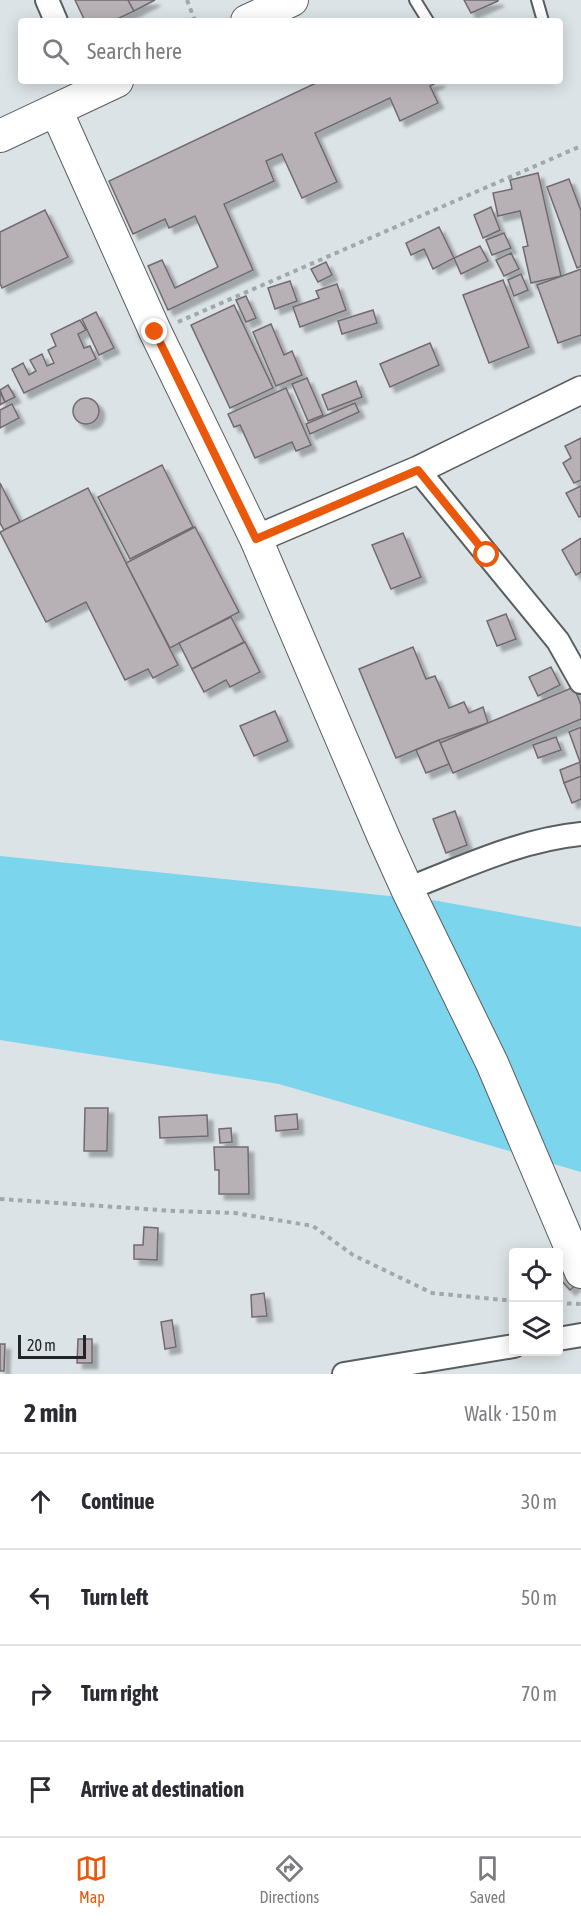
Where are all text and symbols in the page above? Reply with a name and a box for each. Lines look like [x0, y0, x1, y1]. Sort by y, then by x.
search box [18, 18, 563, 84]
icon: search [39, 35, 72, 68]
text: Search here [87, 38, 182, 64]
route end [141, 318, 167, 344]
route start [473, 541, 499, 567]
map controls [509, 1248, 563, 1356]
button: locate [509, 1248, 563, 1302]
button: layers [509, 1302, 563, 1356]
scale bar [18, 1332, 86, 1360]
text: 20 m [27, 1336, 56, 1354]
text: 2 min [24, 1398, 77, 1428]
text: Walk · 150 m [465, 1402, 557, 1425]
icon: ahead [24, 1485, 57, 1518]
text: Continue [81, 1488, 155, 1514]
text: 30 m [521, 1490, 557, 1513]
icon: left [24, 1581, 57, 1614]
text: Turn left [81, 1584, 148, 1610]
text: 50 m [521, 1586, 557, 1609]
icon: right [24, 1677, 57, 1710]
text: Turn right [81, 1680, 158, 1706]
text: 70 m [521, 1682, 557, 1705]
icon: arrive [24, 1773, 57, 1806]
text: Arrive at destination [81, 1776, 244, 1802]
tab: Map [75, 1852, 108, 1906]
tab: Directions [259, 1852, 319, 1906]
tab: Saved [470, 1852, 505, 1906]

